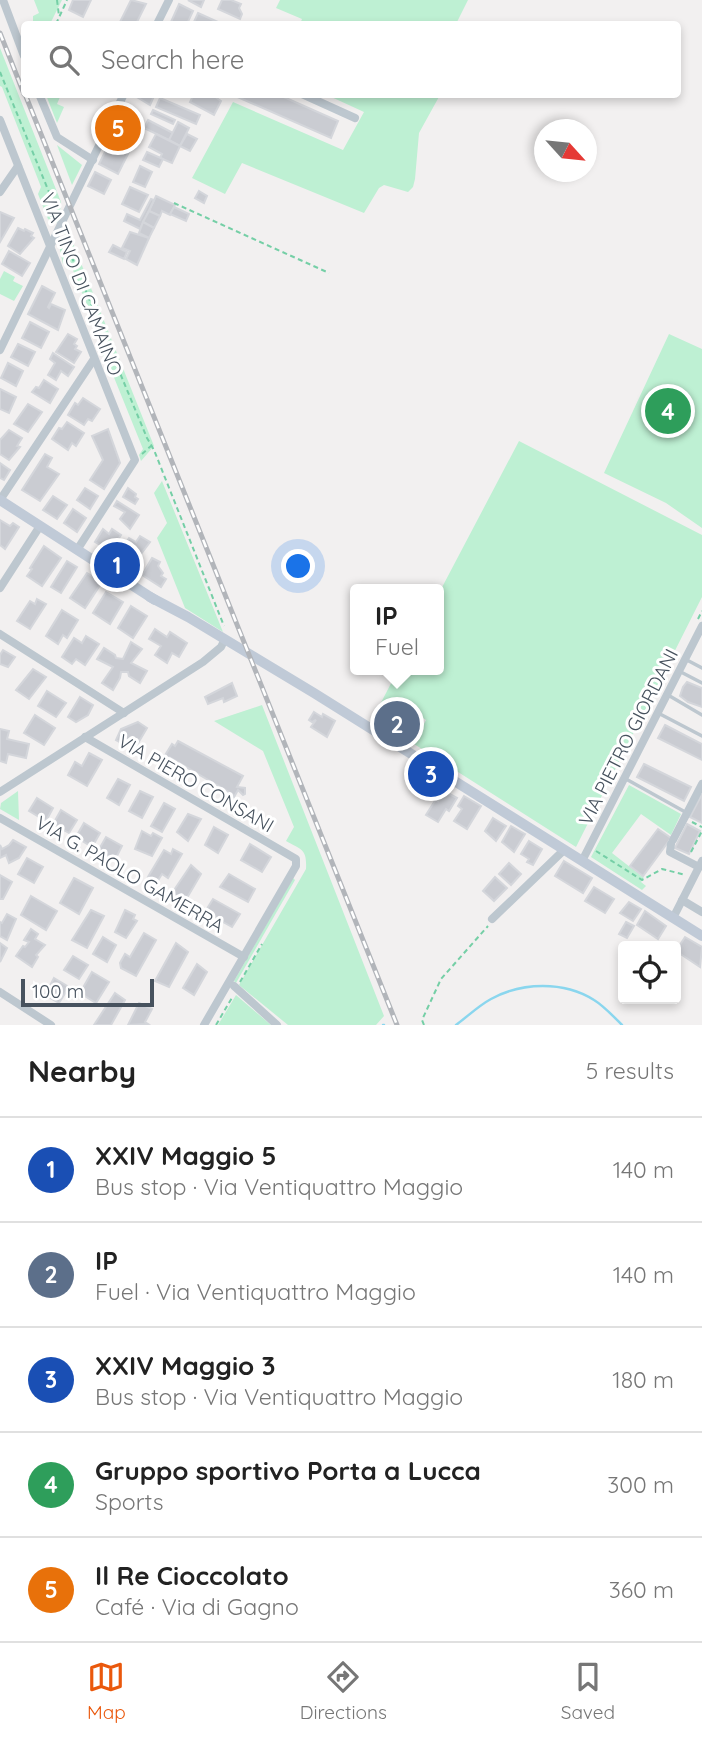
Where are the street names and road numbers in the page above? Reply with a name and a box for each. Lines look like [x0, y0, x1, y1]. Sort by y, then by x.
street label: VIA TINO DI CAMAINO [36, 189, 128, 379]
street label: VIA PIETRO GIORDANI [573, 645, 683, 829]
street label: VIA PIERO CONSANI [114, 729, 278, 837]
street label: VIA G. PAOLO GAMERRA [32, 810, 228, 938]

